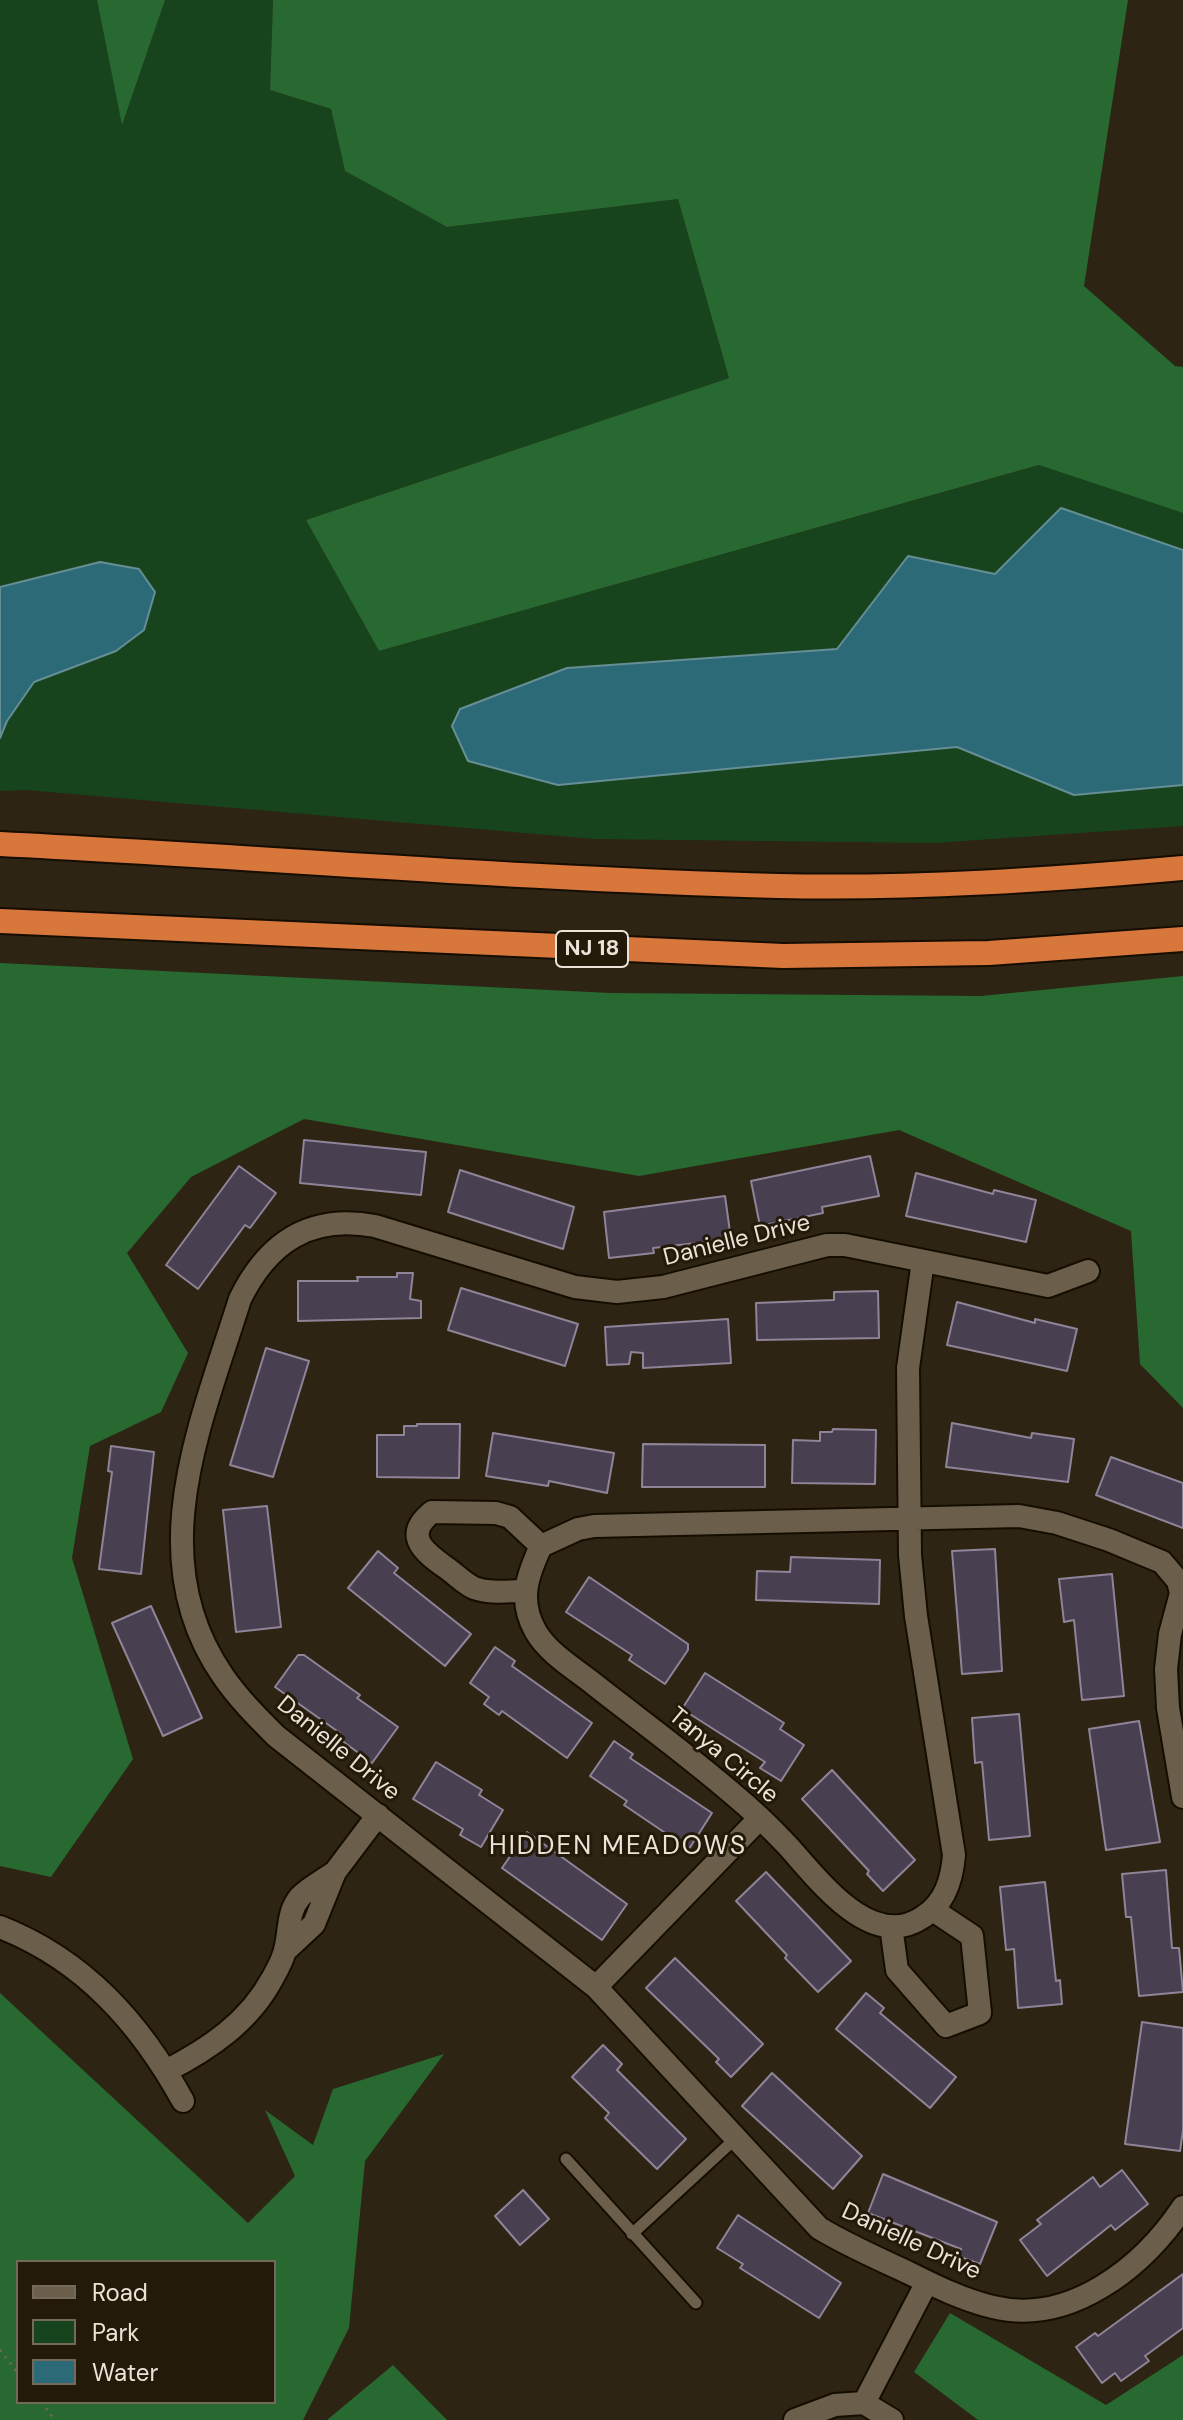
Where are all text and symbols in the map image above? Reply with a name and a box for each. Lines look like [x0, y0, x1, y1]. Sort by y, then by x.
road number: NJ 18 [556, 931, 628, 967]
street label: Danielle Drive [661, 1209, 813, 1273]
street label: Danielle Drive [271, 1691, 405, 1807]
street label: Tanya Circle [662, 1702, 784, 1810]
district label: HIDDEN MEADOWS [489, 1831, 747, 1863]
street label: Danielle Drive [837, 2197, 985, 2287]
legend [16, 2260, 276, 2404]
text: Road [92, 2277, 148, 2308]
text: Park [92, 2317, 139, 2348]
text: Water [92, 2357, 158, 2388]

